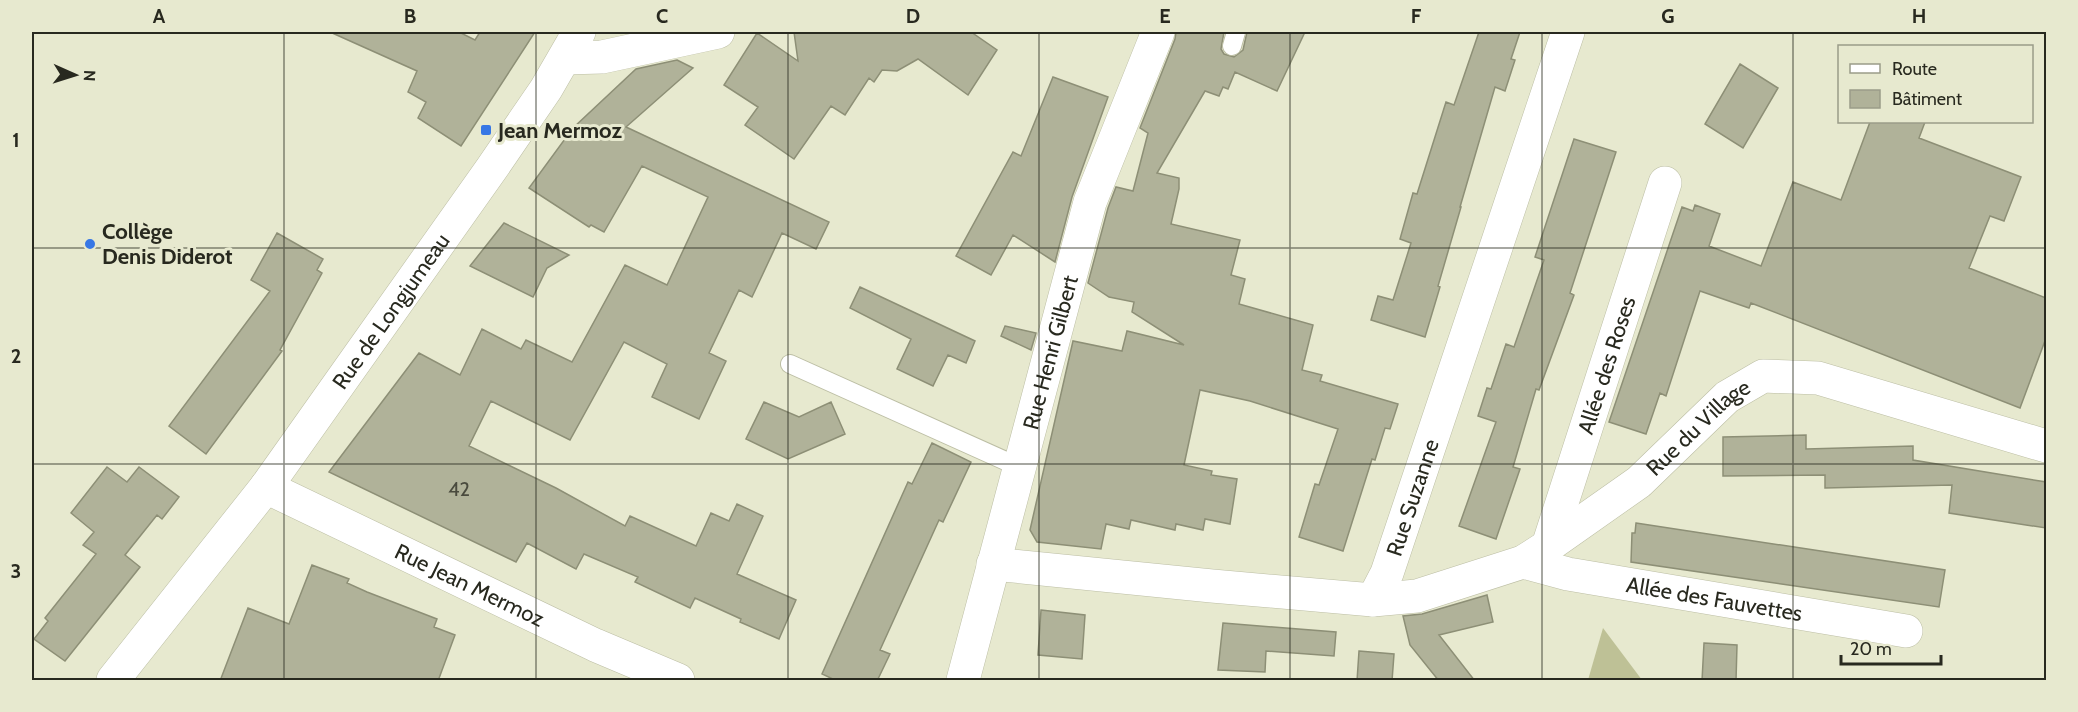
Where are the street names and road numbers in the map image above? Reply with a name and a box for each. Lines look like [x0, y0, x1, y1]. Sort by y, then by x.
street label: Rue de Longjumeau [327, 228, 456, 394]
street label: Rue Henri Gilbert [1017, 272, 1084, 433]
street label: Allée des Roses [1572, 293, 1642, 438]
street label: Rue du Village [1641, 373, 1755, 482]
street label: Rue Suzanne [1381, 436, 1445, 560]
street label: Rue Jean Mermoz [390, 538, 549, 633]
street label: Allée des Fauvettes [1624, 571, 1804, 627]

